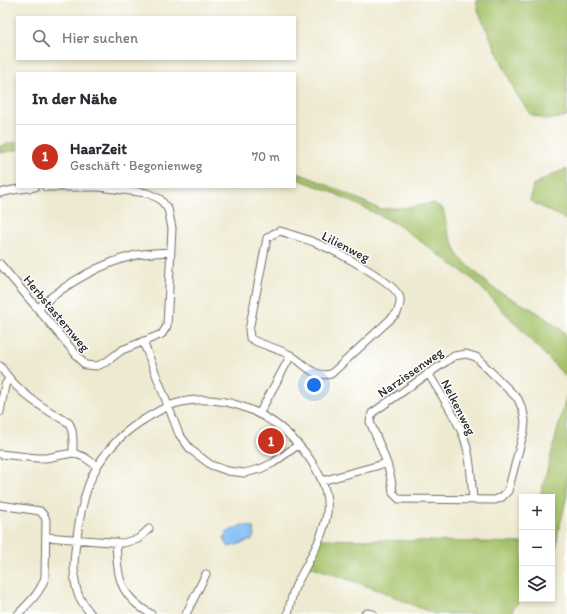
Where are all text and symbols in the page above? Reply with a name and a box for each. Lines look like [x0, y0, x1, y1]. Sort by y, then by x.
search box [16, 16, 296, 60]
icon: search [30, 27, 52, 49]
text: Hier suchen [62, 29, 138, 47]
text: In der Nähe [32, 88, 117, 108]
text: HaarZeit [70, 140, 127, 158]
text: 1 [42, 149, 48, 164]
text: 70 m [252, 149, 280, 164]
text: Geschäft · Begonienweg [70, 158, 202, 173]
street label: Lilienweg [319, 228, 373, 265]
street label: Herbstasternweg [20, 272, 93, 355]
street label: Narzissenweg [375, 344, 446, 400]
your location [304, 375, 324, 395]
street label: Nelkenweg [438, 377, 479, 438]
pin: 1 [258, 426, 284, 456]
map controls [519, 494, 555, 602]
button: + [519, 494, 555, 530]
button: − [519, 530, 555, 566]
button: layers [519, 566, 555, 602]

